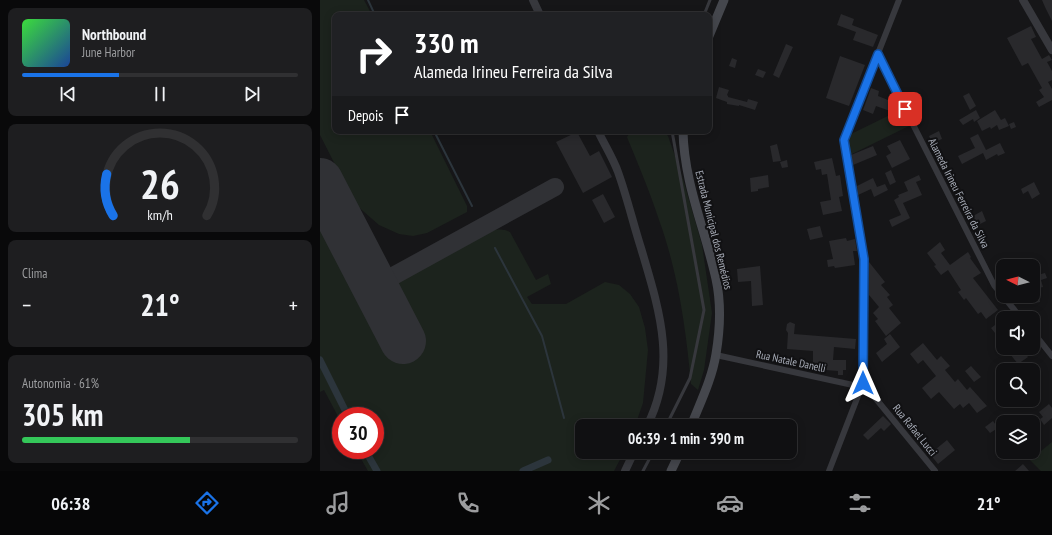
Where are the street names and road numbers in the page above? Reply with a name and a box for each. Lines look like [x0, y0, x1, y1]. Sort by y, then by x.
street label: Alameda Irineu Ferreira da Silva [925, 136, 993, 250]
street label: Estrada Municipal dos Remédios [692, 169, 736, 291]
street label: Rua Natale Danelli [755, 347, 827, 375]
street label: Rua Rafael Lucci [890, 401, 940, 459]

